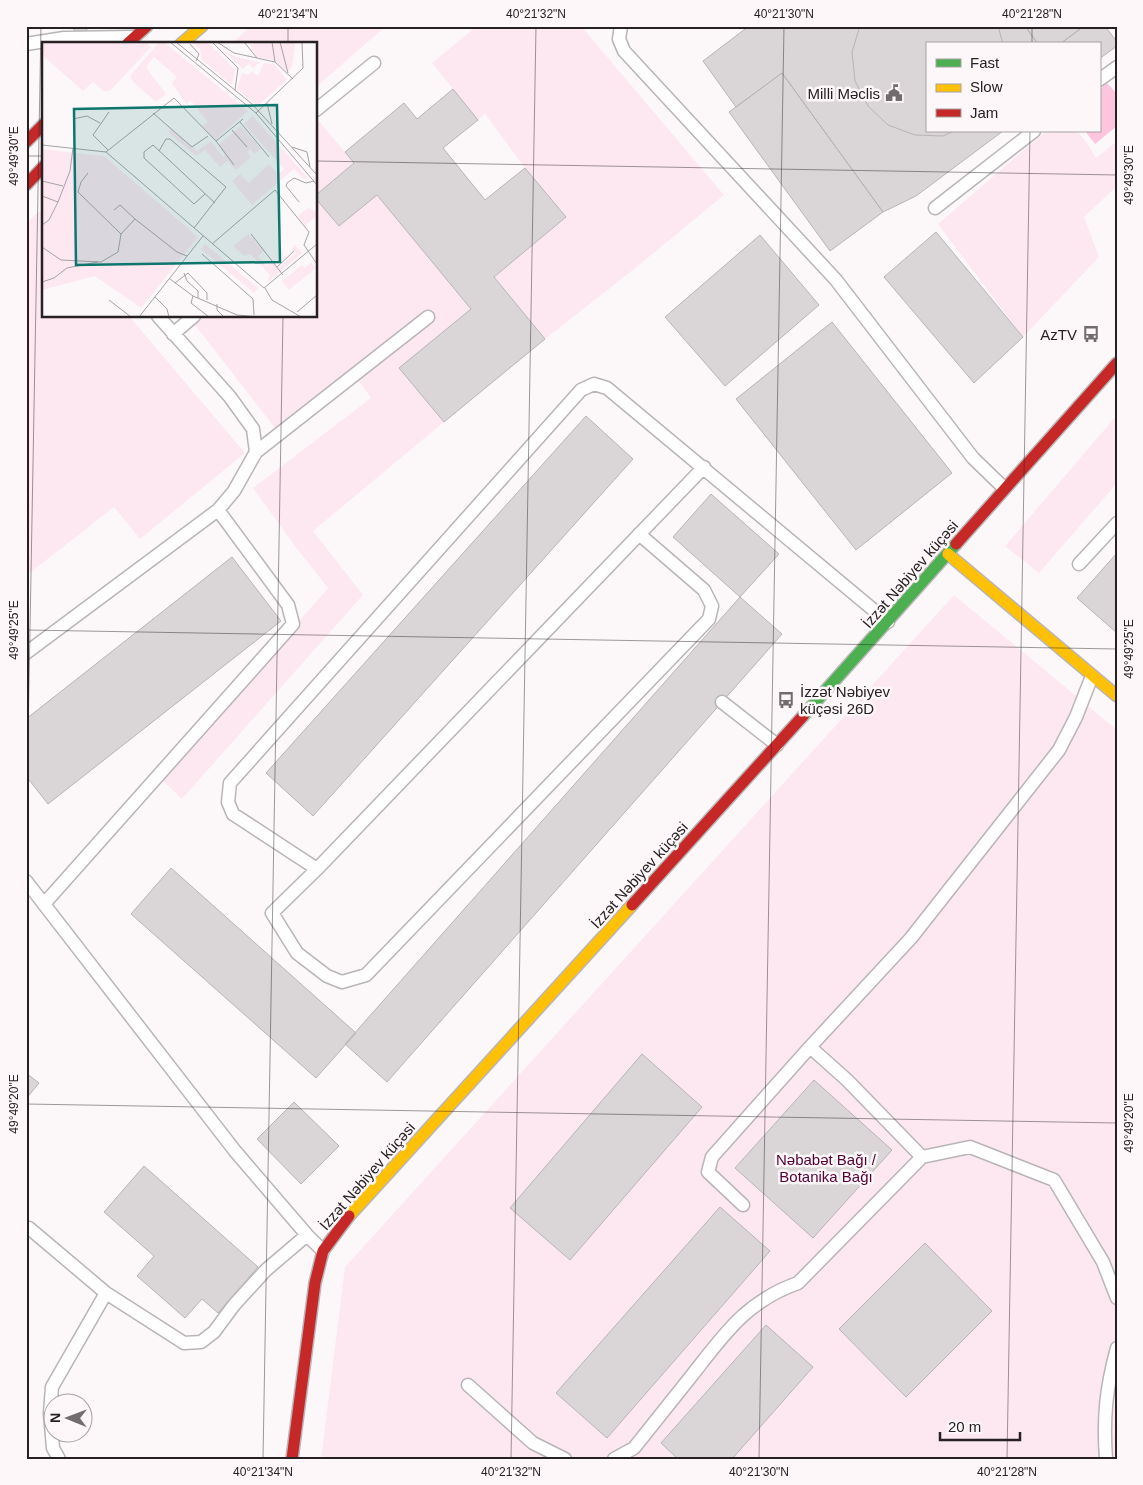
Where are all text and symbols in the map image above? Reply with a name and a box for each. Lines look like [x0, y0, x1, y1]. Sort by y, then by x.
text: 40°21'34"N [258, 7, 318, 21]
text: 40°21'32"N [506, 7, 566, 21]
text: 40°21'30"N [754, 7, 814, 21]
text: 40°21'28"N [1002, 7, 1062, 21]
inset map [42, 42, 318, 318]
legend [926, 42, 1100, 132]
text: Fast [970, 54, 1000, 71]
text: Slow [970, 78, 1003, 95]
public building icon: Milli Məclis [884, 83, 904, 103]
place label: Milli Məclis [808, 85, 880, 102]
text: Jam [970, 104, 998, 121]
text: 49°49'30"E [7, 126, 21, 186]
text: 49°49'30"E [1122, 145, 1136, 205]
bus stop icon: AzTV [1081, 324, 1101, 344]
place label: AzTV [1040, 326, 1077, 343]
street label: İzzət Nəbiyev küçəsi [859, 517, 961, 631]
text: 49°49'25"E [7, 600, 21, 660]
text: 49°49'25"E [1122, 619, 1136, 679]
place label: İzzət Nəbiyev küçəsi 26D [800, 683, 891, 717]
bus stop icon: İzzət Nəbiyev küçəsi 26D [776, 690, 796, 710]
street label: İzzət Nəbiyev küçəsi [587, 819, 691, 931]
text: 49°49'20"E [7, 1074, 21, 1134]
text: 49°49'20"E [1122, 1093, 1136, 1153]
street label: İzzət Nəbiyev küçəsi [316, 1119, 418, 1233]
park label: Nəbabət Bağı / Botanika Bağı [776, 1151, 877, 1185]
north arrow [42, 1392, 92, 1442]
scale bar [940, 1410, 1020, 1442]
text: N [47, 1413, 63, 1423]
text: 20 m [948, 1418, 981, 1435]
text: 40°21'34"N [233, 1465, 293, 1479]
text: 40°21'32"N [481, 1465, 541, 1479]
text: 40°21'30"N [729, 1465, 789, 1479]
text: 40°21'28"N [977, 1465, 1037, 1479]

